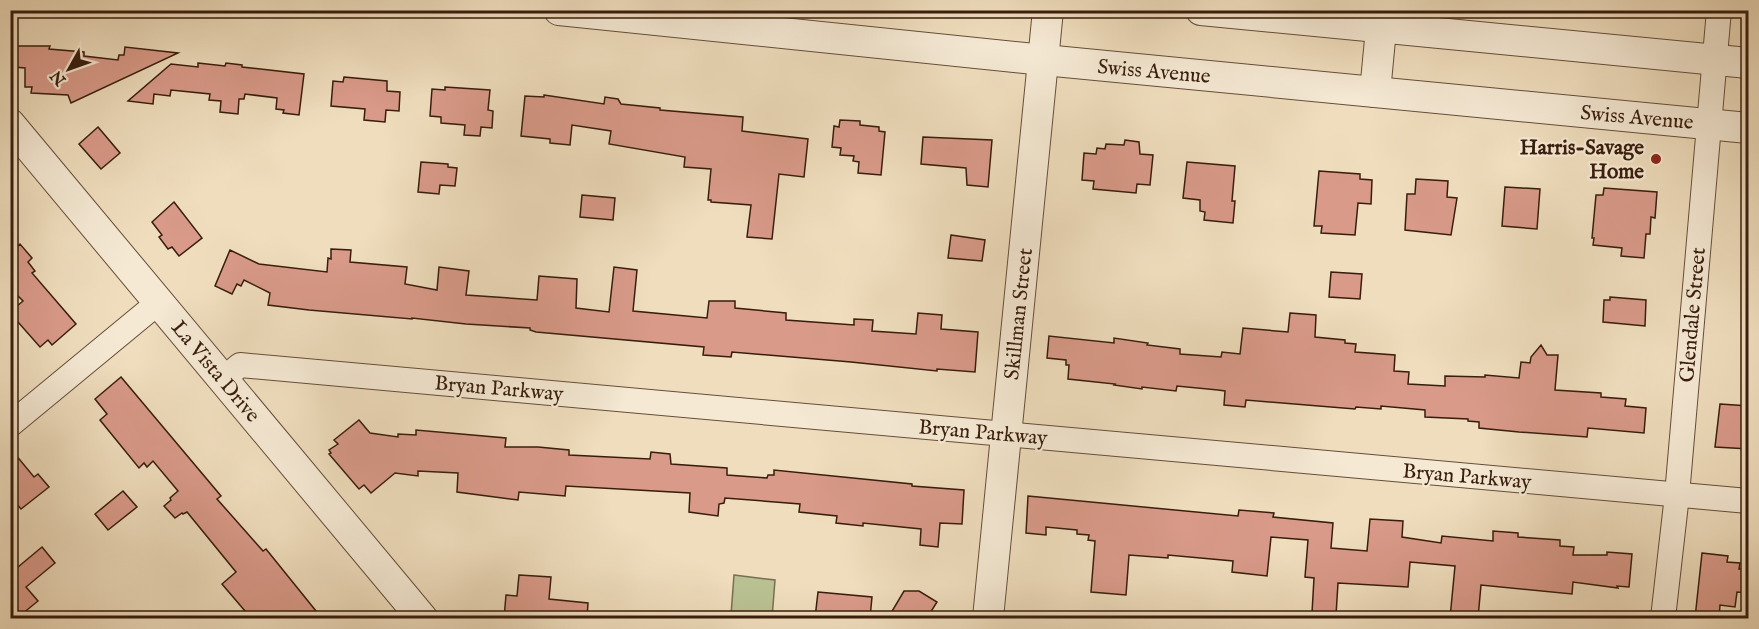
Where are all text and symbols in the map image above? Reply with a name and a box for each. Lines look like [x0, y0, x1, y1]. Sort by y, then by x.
north arrow [39, 39, 99, 99]
street label: Swiss Avenue [1096, 54, 1212, 91]
text: N [47, 66, 72, 90]
street label: Swiss Avenue [1579, 100, 1695, 137]
place label: Harris-Savage Home [1520, 135, 1644, 186]
marker: Harris-Savage Home [1649, 152, 1663, 166]
street label: Glendale Street [1674, 246, 1713, 384]
street label: Skillman Street [999, 247, 1040, 381]
street label: La Vista Drive [164, 315, 266, 429]
street label: Bryan Parkway [433, 370, 565, 409]
street label: Bryan Parkway [917, 414, 1049, 453]
street label: Bryan Parkway [1401, 458, 1533, 497]

